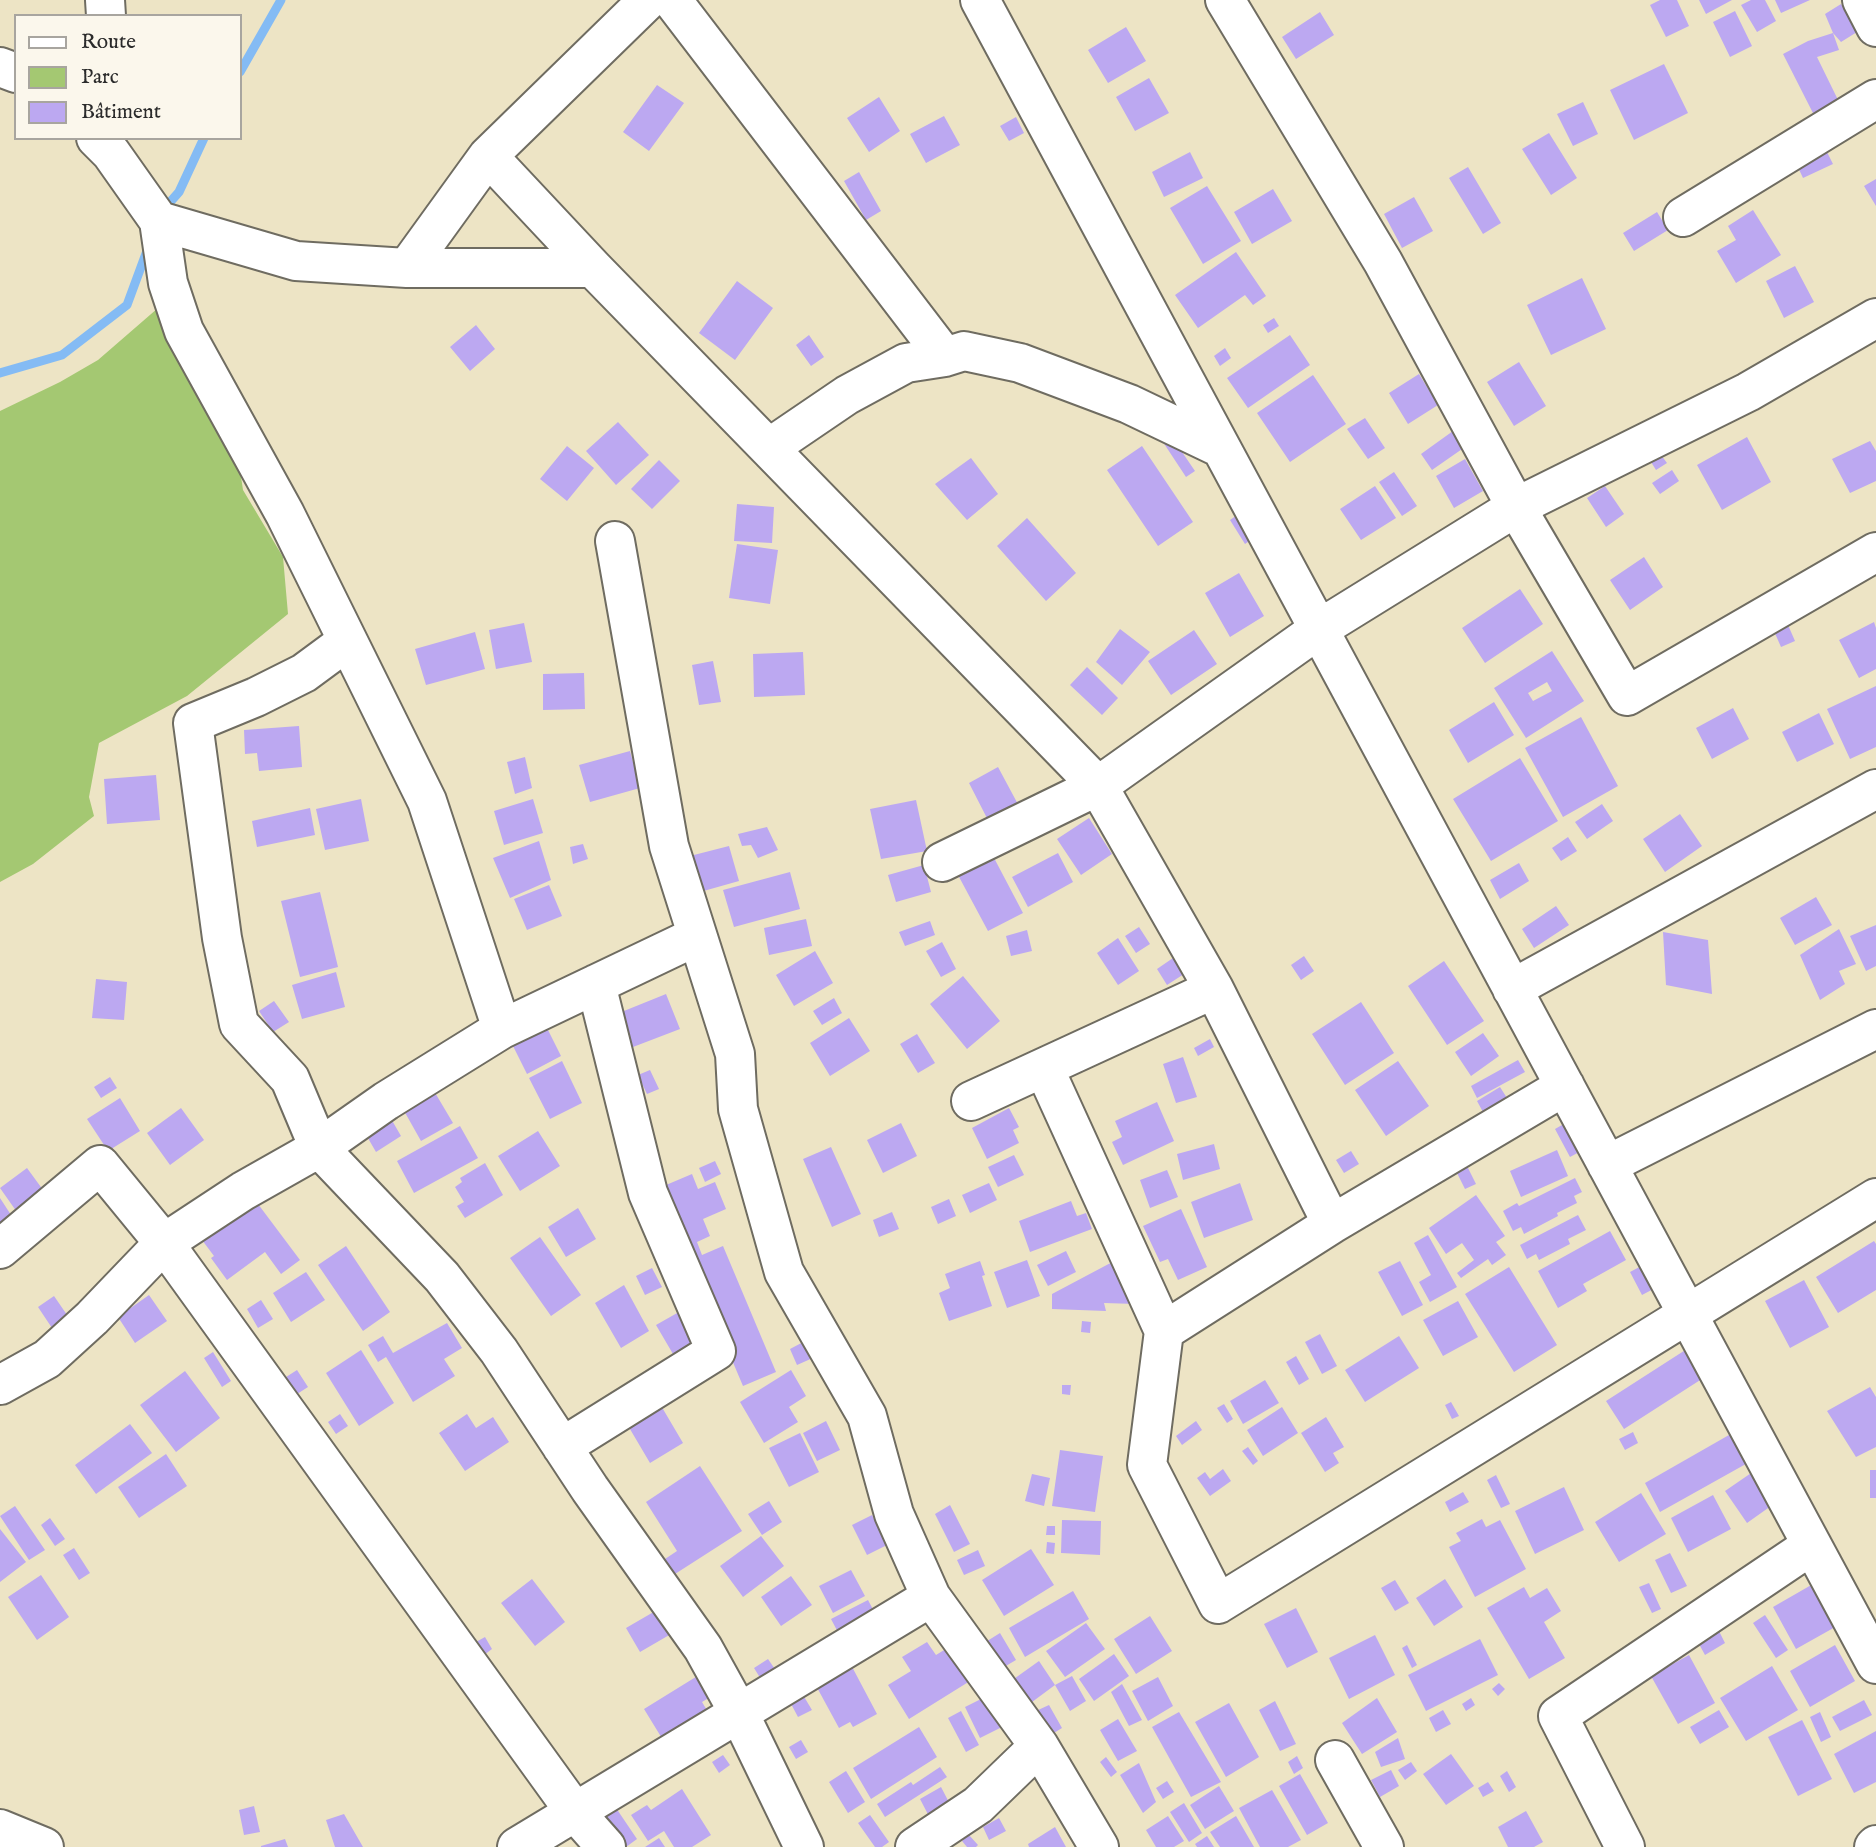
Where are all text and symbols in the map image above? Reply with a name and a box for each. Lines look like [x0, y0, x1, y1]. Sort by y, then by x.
legend [14, 14, 242, 140]
text: Route [81, 29, 136, 56]
text: Parc [81, 64, 119, 91]
text: Bâtiment [81, 99, 161, 126]

